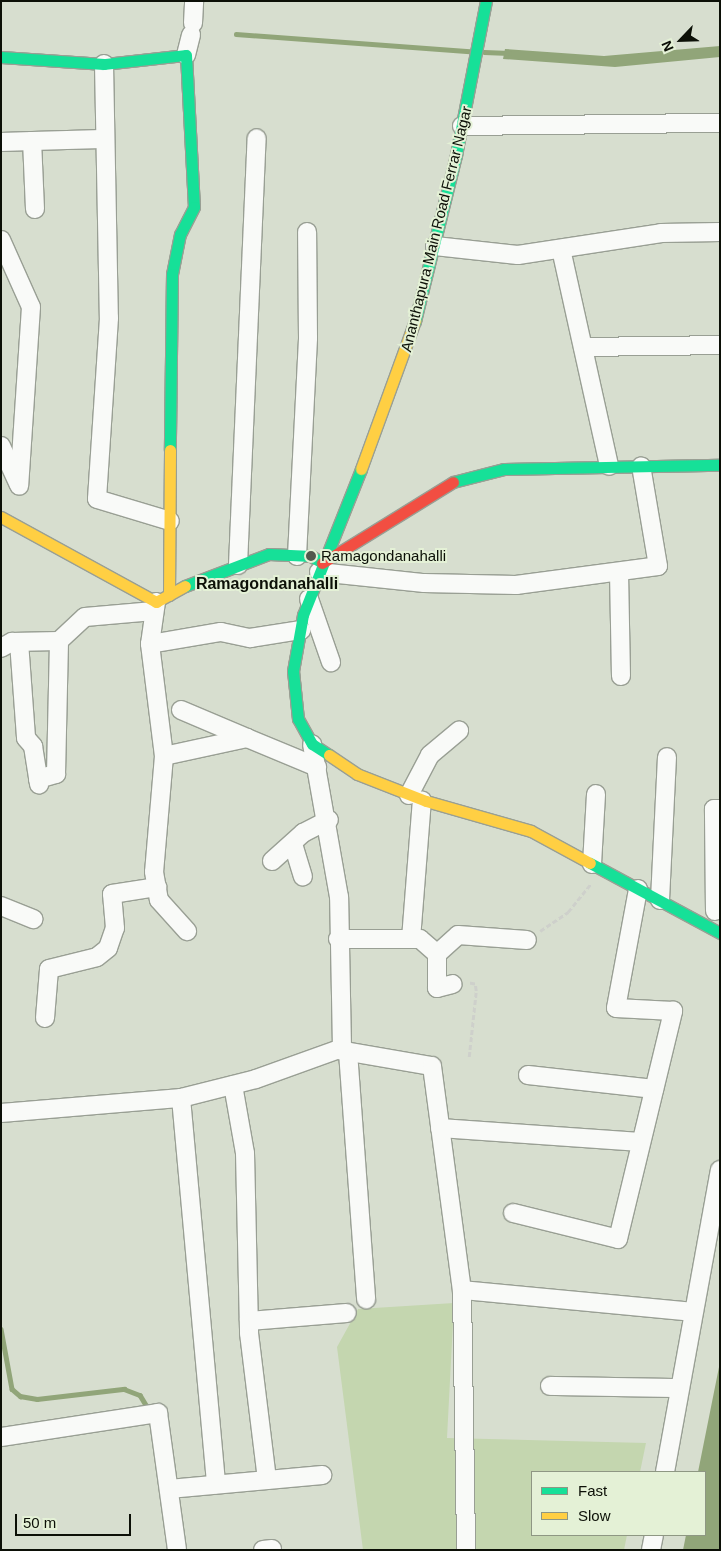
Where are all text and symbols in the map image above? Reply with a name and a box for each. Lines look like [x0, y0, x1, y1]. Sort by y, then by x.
north arrow [656, 15, 706, 65]
text: N [658, 38, 677, 54]
street label: Ananthapura Main Road Ferrar Nagar [397, 104, 475, 354]
place label: Ramagondanahalli [321, 547, 446, 565]
marker: Ramagondanahalli [305, 550, 317, 562]
district label: Ramagondanahalli [196, 574, 338, 594]
legend [531, 1471, 706, 1536]
text: Fast [578, 1482, 607, 1499]
scale bar [18, 1504, 134, 1536]
text: Slow [578, 1507, 611, 1524]
text: 50 m [23, 1514, 56, 1531]

